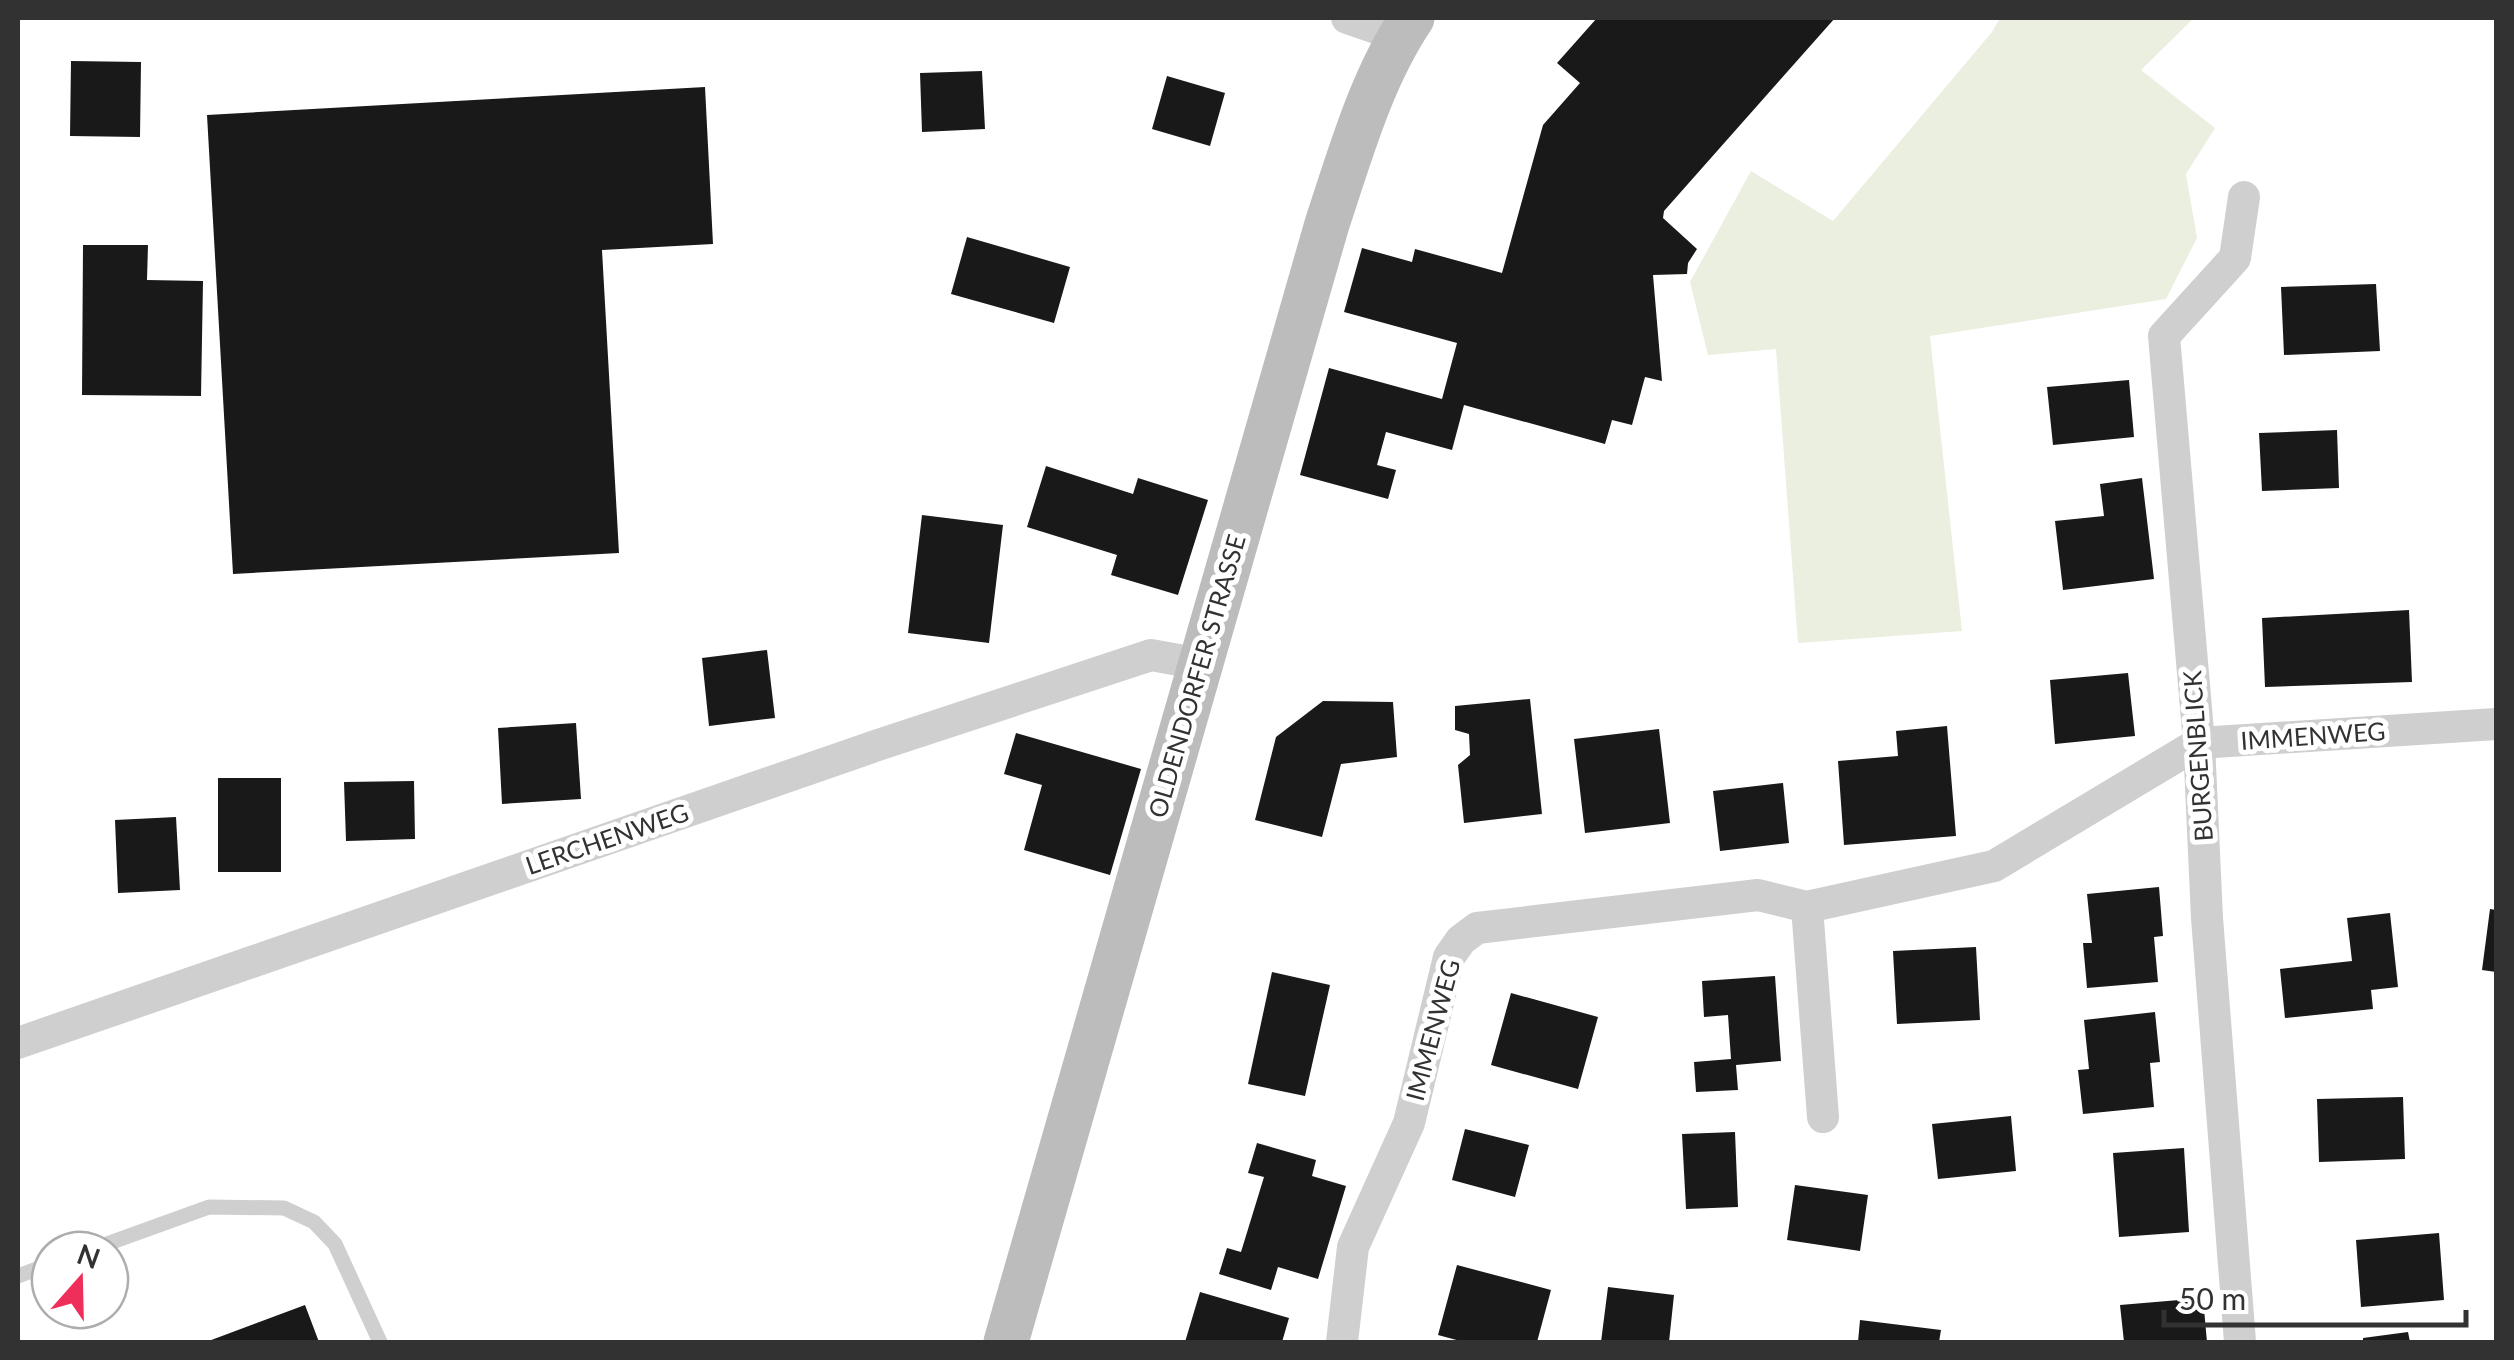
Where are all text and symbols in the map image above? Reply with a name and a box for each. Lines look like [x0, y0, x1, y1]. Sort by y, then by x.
street label: OLDENDORFER STRASSE [1141, 531, 1251, 821]
street label: BURGENBLICK [2176, 669, 2218, 842]
street label: IMMENWEG [2239, 715, 2386, 755]
street label: LERCHENWEG [521, 796, 692, 880]
street label: IMMENWEG [1399, 956, 1465, 1104]
north arrow [30, 1230, 130, 1330]
text: N [73, 1236, 105, 1275]
scale bar [2164, 1265, 2466, 1327]
text: 50 m [2179, 1280, 2246, 1316]

